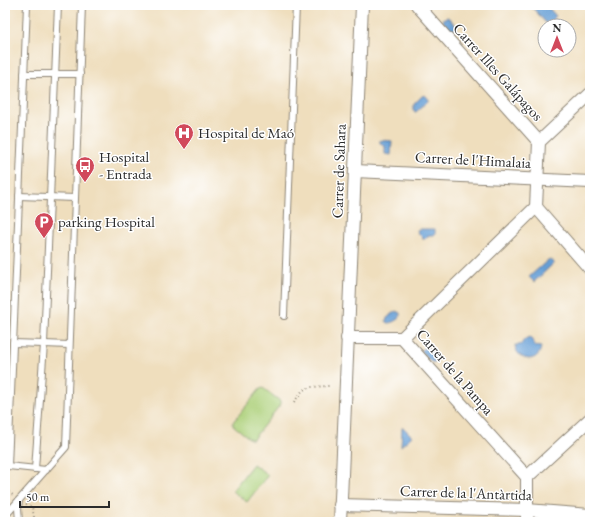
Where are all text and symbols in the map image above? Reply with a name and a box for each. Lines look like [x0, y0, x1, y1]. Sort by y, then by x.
north arrow [537, 18, 577, 58]
street label: Carrer Illes Galápagos [449, 19, 547, 125]
text: N [553, 21, 562, 35]
hospital icon: Hospital de Maó [173, 122, 195, 150]
place label: Hospital de Maó [198, 123, 294, 142]
street label: Carrer de Sahara [327, 123, 350, 219]
place label: Hospital - Entrada [99, 147, 152, 183]
street label: Carrer de l'Himalaia [414, 147, 532, 172]
bus stop icon: Hospital - Entrada [74, 155, 96, 183]
parking icon: parking Hospital [33, 211, 55, 239]
place label: parking Hospital [58, 212, 155, 231]
street label: Carrer de la Pampa [413, 325, 498, 419]
street label: Carrer de la l'Antàrtida [400, 481, 532, 504]
scale bar [20, 483, 109, 509]
text: 50 m [26, 489, 50, 505]

